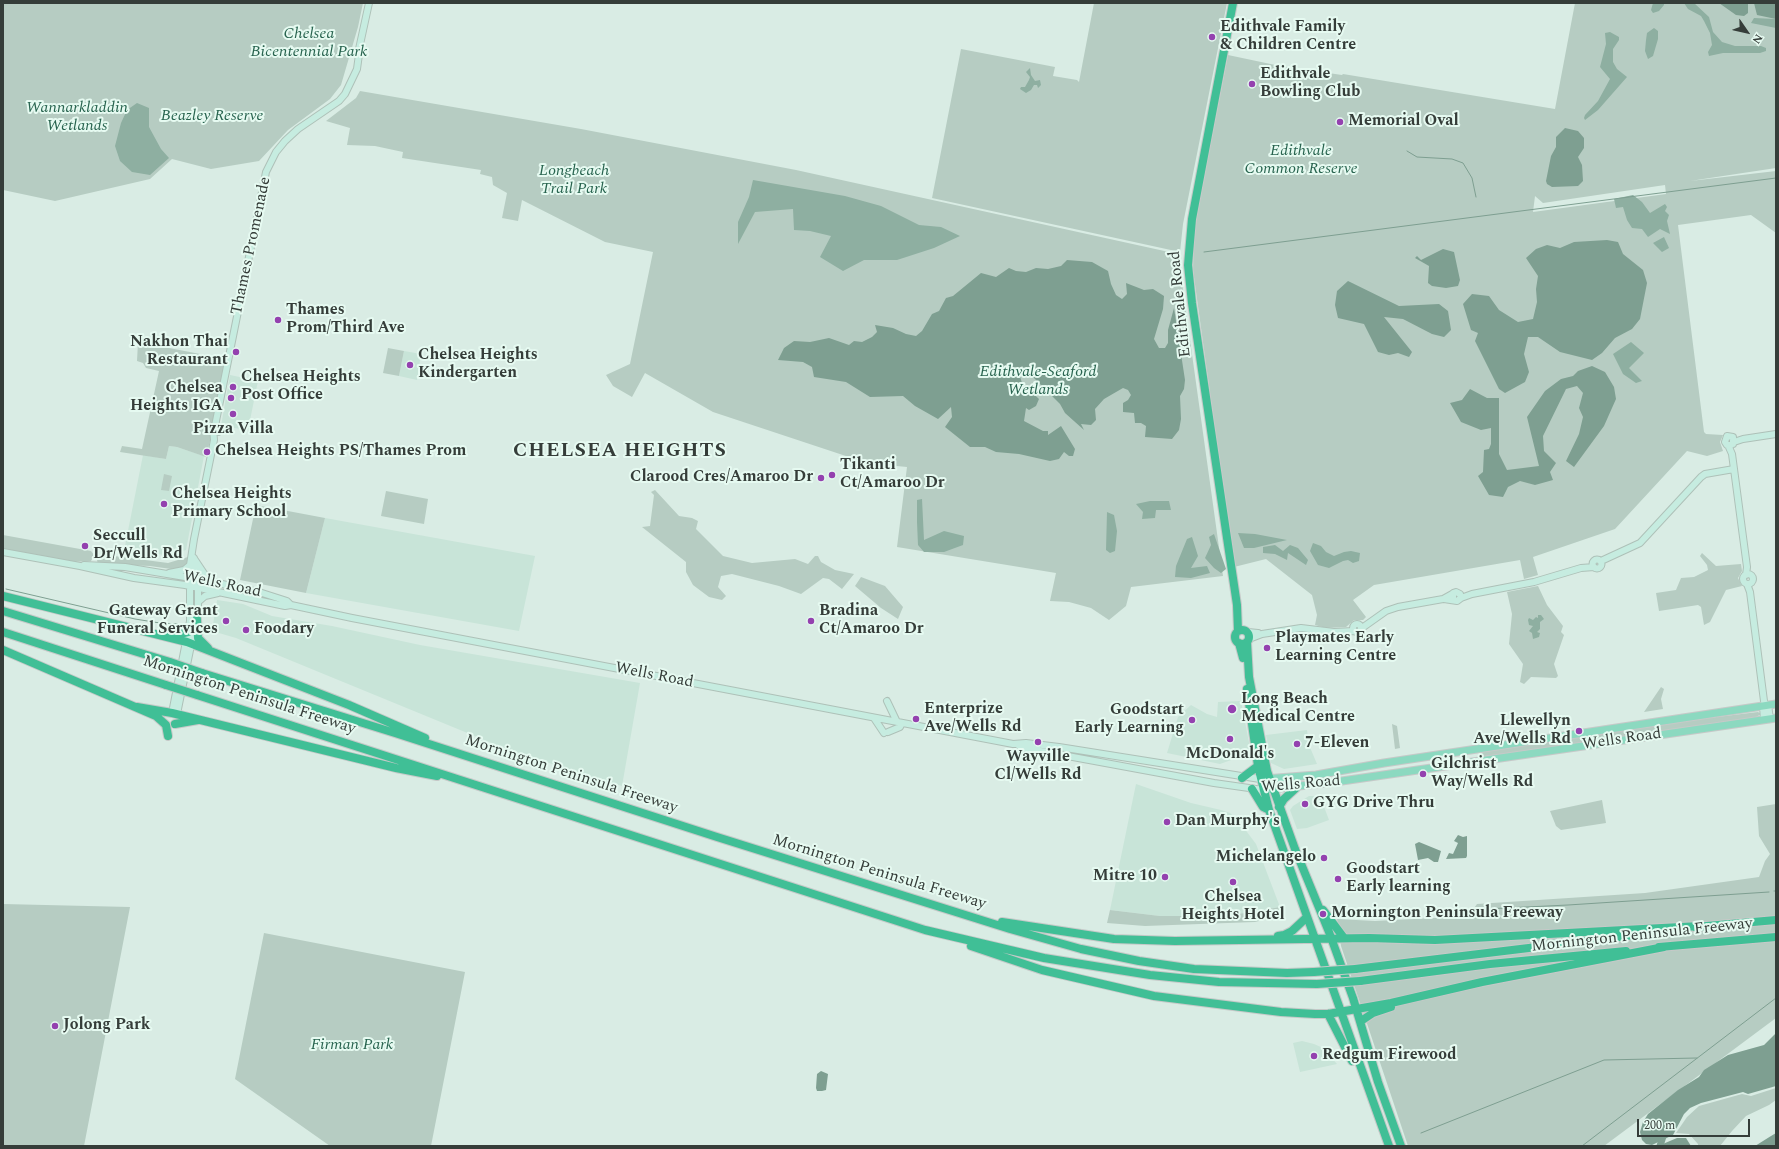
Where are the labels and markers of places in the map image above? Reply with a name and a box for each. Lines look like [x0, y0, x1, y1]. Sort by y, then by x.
place label: Edithvale Family & Children Centre [1220, 18, 1356, 56]
marker: Edithvale Family & Children Centre [1207, 32, 1217, 42]
place label: Edithvale Bowling Club [1260, 65, 1360, 103]
marker: Edithvale Bowling Club [1247, 79, 1257, 89]
place label: Memorial Oval [1348, 112, 1459, 132]
marker: Memorial Oval [1335, 117, 1345, 127]
place label: Thames Prom/Third Ave [286, 301, 405, 339]
marker: Thames Prom/Third Ave [273, 315, 283, 325]
place label: Nakhon Thai Restaurant [130, 333, 228, 371]
place label: Chelsea Heights Kindergarten [418, 346, 538, 384]
marker: Nakhon Thai Restaurant [231, 347, 241, 357]
marker: Chelsea Heights Kindergarten [405, 360, 415, 370]
place label: Chelsea Heights Post Office [241, 368, 361, 406]
place label: Chelsea Heights IGA [130, 379, 223, 417]
marker: Chelsea Heights Post Office [228, 382, 238, 392]
marker: Chelsea Heights IGA [226, 393, 236, 403]
marker: Pizza Villa [228, 409, 238, 419]
place label: Pizza Villa [193, 420, 273, 440]
place label: Chelsea Heights PS/Thames Prom [215, 442, 466, 462]
marker: Chelsea Heights PS/Thames Prom [202, 447, 212, 457]
place label: Tikanti Ct/Amaroo Dr [840, 456, 945, 494]
place label: Clarood Cres/Amaroo Dr [630, 468, 813, 488]
marker: Tikanti Ct/Amaroo Dr [827, 470, 837, 480]
marker: Clarood Cres/Amaroo Dr [816, 473, 826, 483]
place label: Chelsea Heights Primary School [172, 485, 292, 523]
marker: Chelsea Heights Primary School [159, 499, 169, 509]
place label: Seccull Dr/Wells Rd [93, 527, 183, 565]
marker: Seccull Dr/Wells Rd [80, 541, 90, 551]
place label: Gateway Grant Funeral Services [97, 602, 218, 640]
place label: Bradina Ct/Amaroo Dr [819, 602, 924, 640]
marker: Gateway Grant Funeral Services [221, 616, 231, 626]
marker: Bradina Ct/Amaroo Dr [806, 616, 816, 626]
place label: Foodary [254, 620, 314, 640]
marker: Foodary [241, 625, 251, 635]
place label: Playmates Early Learning Centre [1275, 629, 1396, 667]
marker: Playmates Early Learning Centre [1262, 643, 1272, 653]
place label: Long Beach Medical Centre [1241, 690, 1355, 728]
place label: Enterprize Ave/Wells Rd [924, 700, 1022, 738]
place label: Goodstart Early Learning [1074, 701, 1184, 739]
marker: Long Beach Medical Centre [1226, 703, 1238, 715]
place label: Llewellyn Ave/Wells Rd [1473, 712, 1571, 750]
marker: Enterprize Ave/Wells Rd [911, 714, 921, 724]
marker: Goodstart Early Learning [1187, 715, 1197, 725]
marker: Llewellyn Ave/Wells Rd [1574, 726, 1584, 736]
marker: McDonald's [1225, 734, 1235, 744]
place label: 7-Eleven [1305, 734, 1369, 754]
marker: Wayville Cl/Wells Rd [1033, 737, 1043, 747]
marker: 7-Eleven [1292, 739, 1302, 749]
place label: McDonald's [1186, 745, 1274, 765]
place label: Wayville Cl/Wells Rd [995, 748, 1081, 786]
place label: Gilchrist Way/Wells Rd [1431, 755, 1533, 793]
marker: Gilchrist Way/Wells Rd [1418, 769, 1428, 779]
place label: GYG Drive Thru [1313, 794, 1434, 814]
marker: GYG Drive Thru [1300, 799, 1310, 809]
place label: Dan Murphy's [1175, 812, 1280, 832]
marker: Dan Murphy's [1162, 817, 1172, 827]
place label: Michelangelo [1215, 848, 1316, 868]
marker: Michelangelo [1319, 853, 1329, 863]
place label: Goodstart Early learning [1346, 860, 1451, 898]
place label: Mitre 10 [1093, 867, 1157, 887]
marker: Mitre 10 [1160, 872, 1170, 882]
marker: Goodstart Early learning [1333, 874, 1343, 884]
marker: Chelsea Heights Hotel [1228, 877, 1238, 887]
place label: Chelsea Heights Hotel [1181, 888, 1285, 926]
place label: Mornington Peninsula Freeway [1331, 904, 1563, 924]
marker: Mornington Peninsula Freeway [1318, 909, 1328, 919]
place label: Jolong Park [63, 1016, 150, 1036]
marker: Jolong Park [50, 1021, 60, 1031]
place label: Redgum Firewood [1322, 1046, 1457, 1066]
marker: Redgum Firewood [1309, 1051, 1319, 1061]

